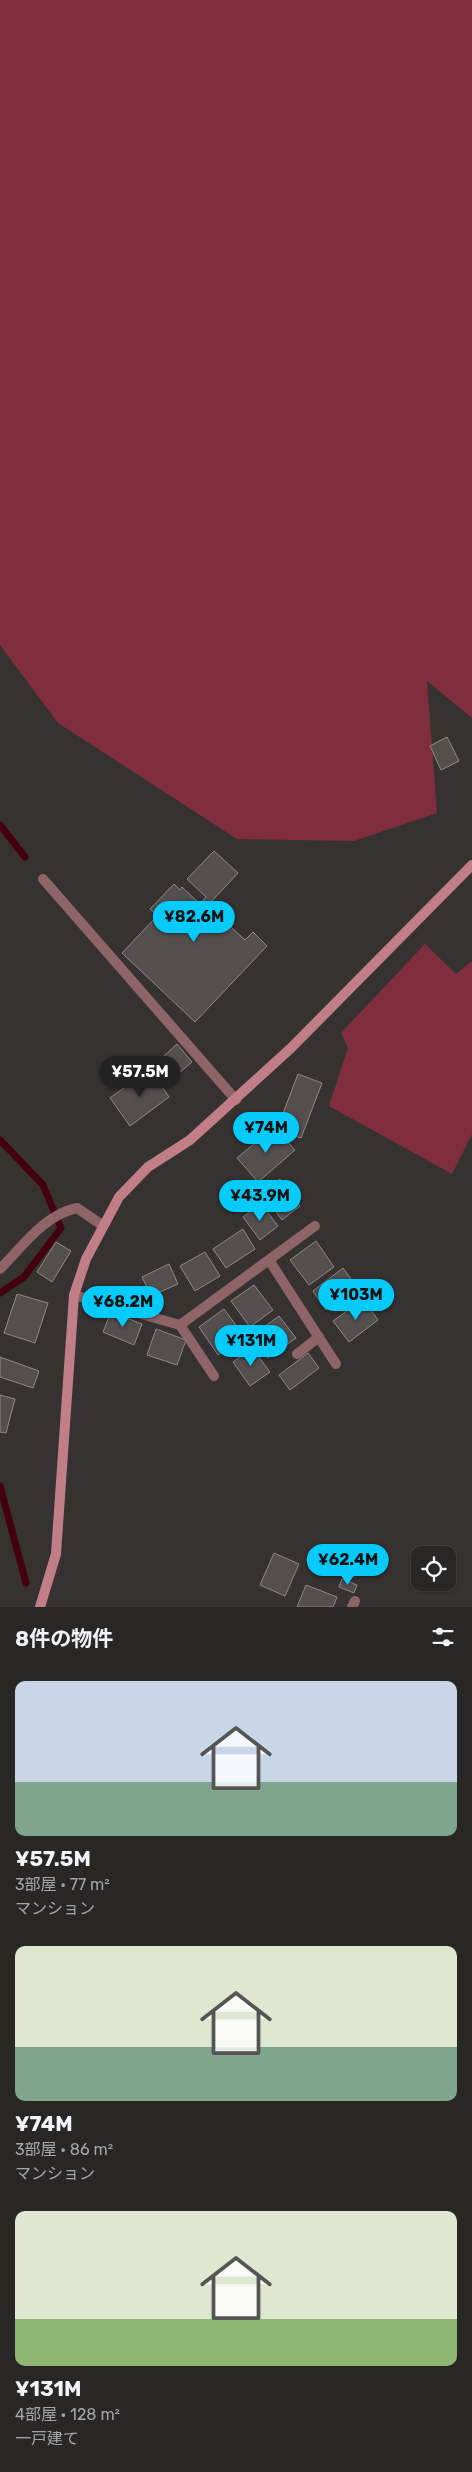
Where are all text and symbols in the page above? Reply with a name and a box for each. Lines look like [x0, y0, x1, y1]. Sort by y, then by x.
pin: ¥82.6M [153, 900, 235, 943]
text: ¥82.6M [164, 907, 224, 926]
pin: ¥57.5M [99, 1056, 181, 1098]
text: ¥57.5M [111, 1062, 169, 1081]
pin: ¥74M [236, 1112, 296, 1154]
text: ¥74M [244, 1118, 288, 1137]
pin: ¥43.9M [219, 1180, 301, 1222]
text: ¥43.9M [230, 1186, 290, 1205]
pin: ¥103M [321, 1278, 391, 1321]
text: ¥103M [329, 1285, 383, 1304]
pin: ¥68.2M [82, 1286, 164, 1328]
text: ¥68.2M [93, 1292, 153, 1311]
pin: ¥131M [216, 1324, 286, 1367]
text: ¥131M [226, 1331, 276, 1350]
pin: ¥62.4M [307, 1544, 389, 1586]
map controls [411, 1546, 456, 1591]
button: locate [411, 1546, 456, 1591]
text: ¥62.4M [318, 1550, 378, 1569]
icon: filters [429, 1623, 457, 1651]
text: 8件の物件 [15, 1626, 113, 1651]
icon: home [191, 1713, 281, 1803]
text: ¥57.5M [15, 1846, 91, 1871]
text: 3部屋 · 77 m² [15, 1875, 110, 1894]
text: マンション [15, 1899, 95, 1918]
icon: home [191, 1978, 281, 2068]
text: ¥74M [15, 2111, 73, 2136]
text: 3部屋 · 86 m² [15, 2140, 113, 2159]
text: マンション [15, 2164, 95, 2183]
icon: home [191, 2243, 281, 2333]
text: ¥131M [15, 2376, 81, 2401]
text: 4部屋 · 128 m² [15, 2405, 120, 2424]
text: 一戸建て [15, 2429, 79, 2448]

